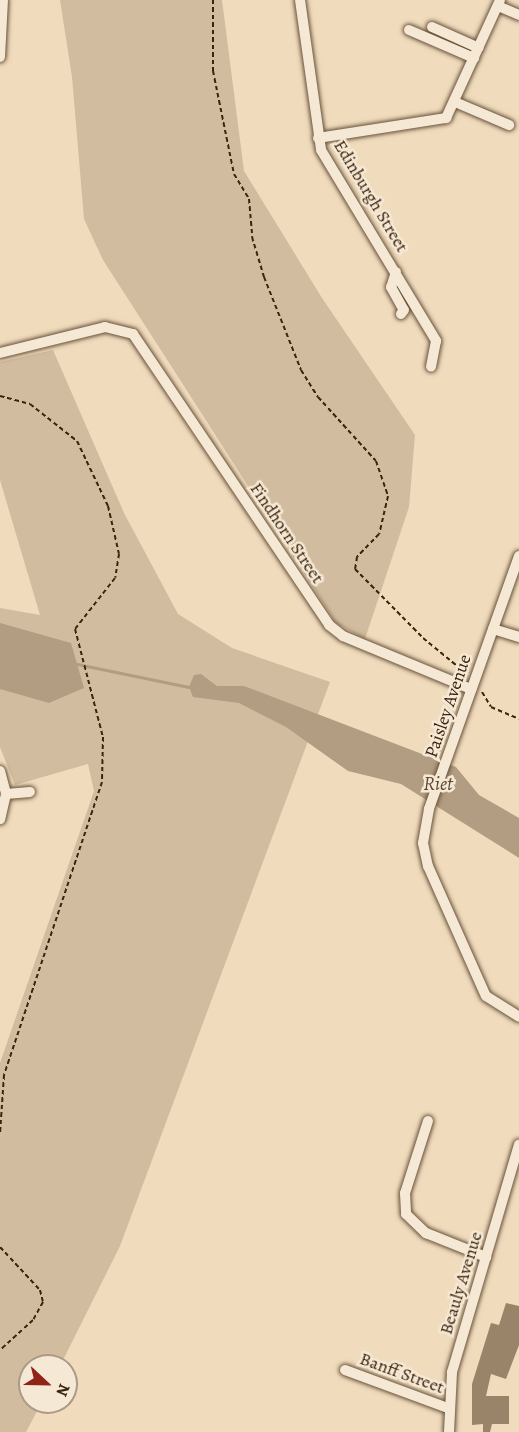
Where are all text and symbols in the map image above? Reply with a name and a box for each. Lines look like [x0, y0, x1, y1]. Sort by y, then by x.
street label: Edinburgh Street [329, 136, 413, 256]
street label: Findhorn Street [245, 479, 329, 587]
street label: Paisley Avenue [420, 651, 476, 761]
water label: Riet [423, 771, 453, 795]
street label: Beauly Avenue [435, 1229, 487, 1337]
street label: Banff Street [357, 1348, 447, 1398]
north arrow [18, 1354, 78, 1414]
text: N [50, 1380, 75, 1400]

